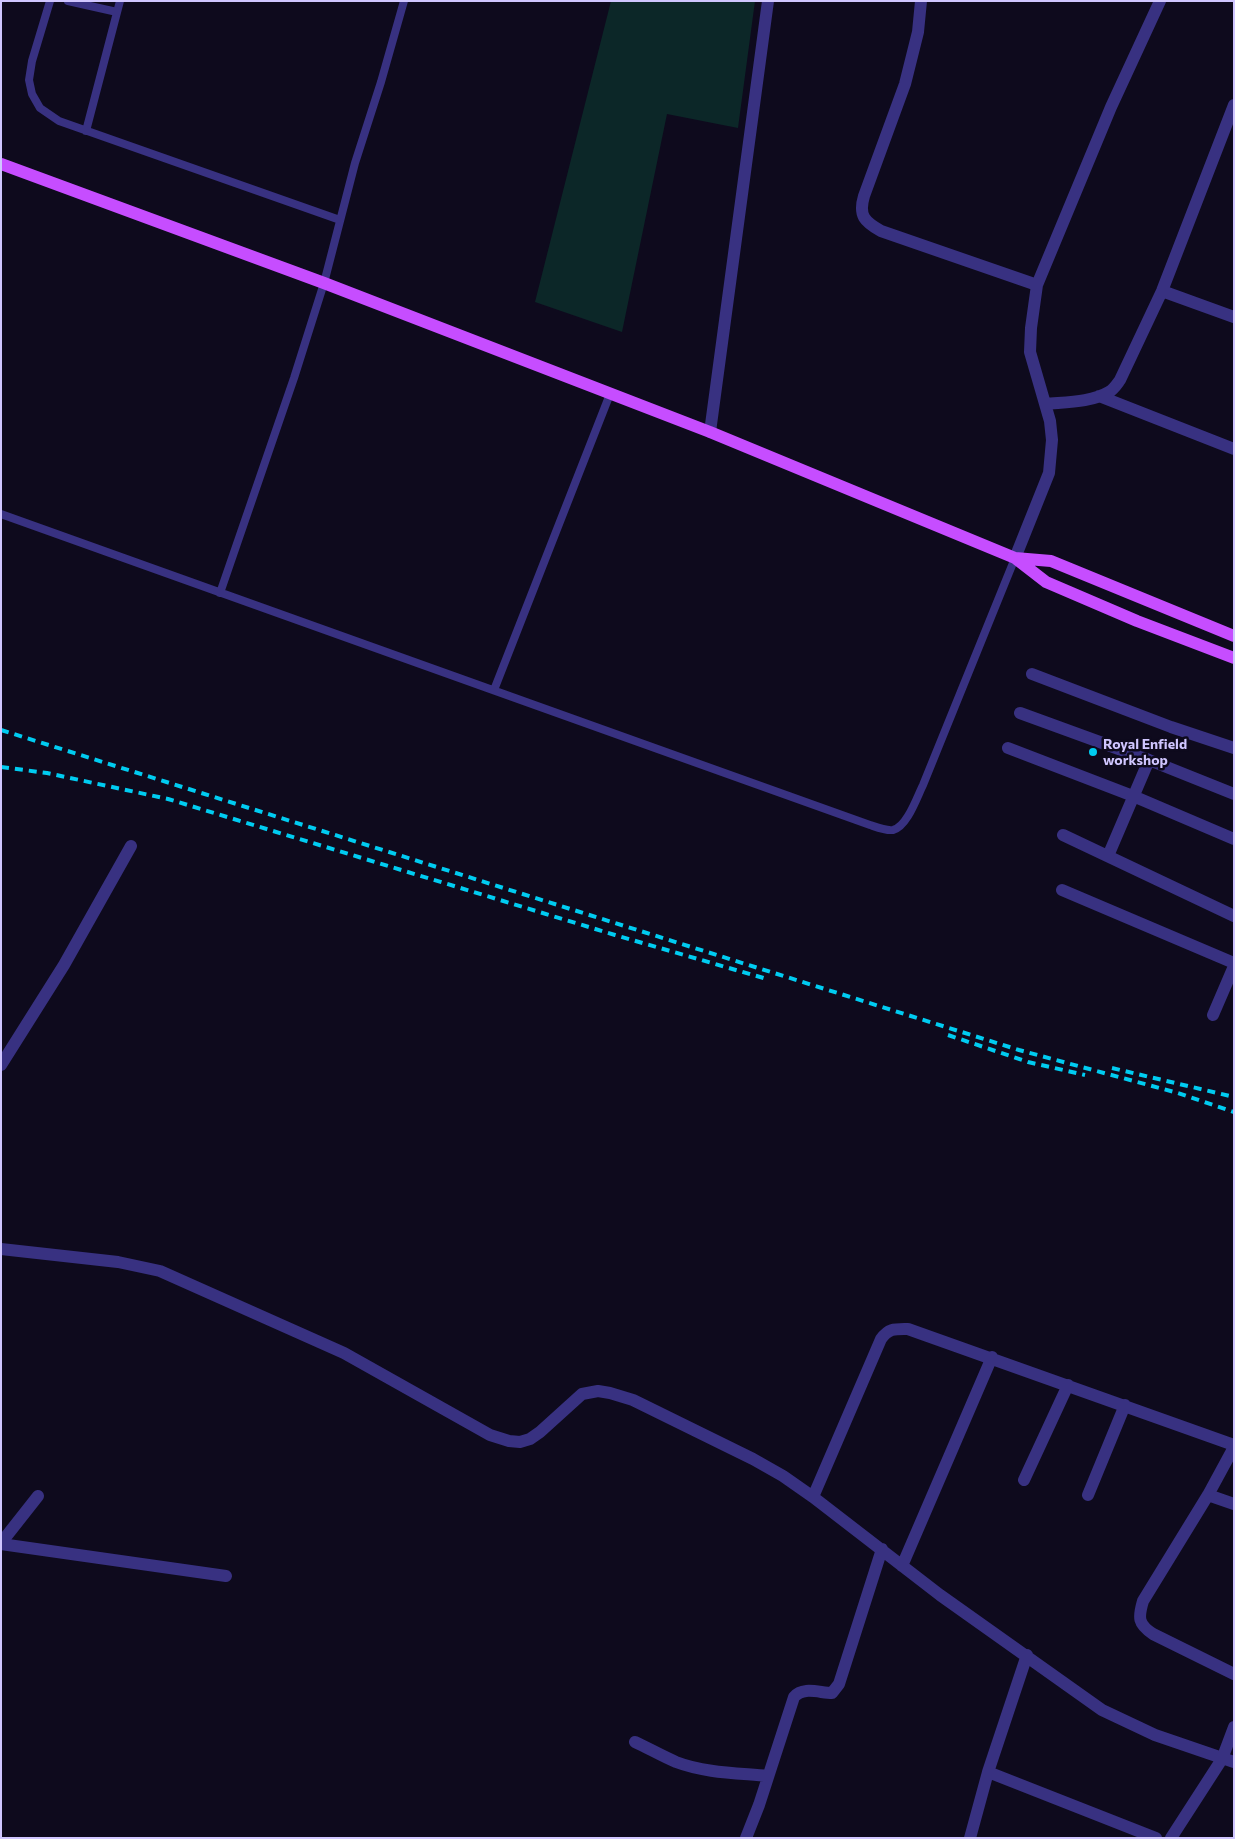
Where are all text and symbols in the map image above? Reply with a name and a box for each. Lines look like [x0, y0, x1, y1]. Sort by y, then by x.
place label: Royal Enfield workshop [1103, 736, 1187, 769]
marker: Royal Enfield workshop [1087, 746, 1099, 758]

